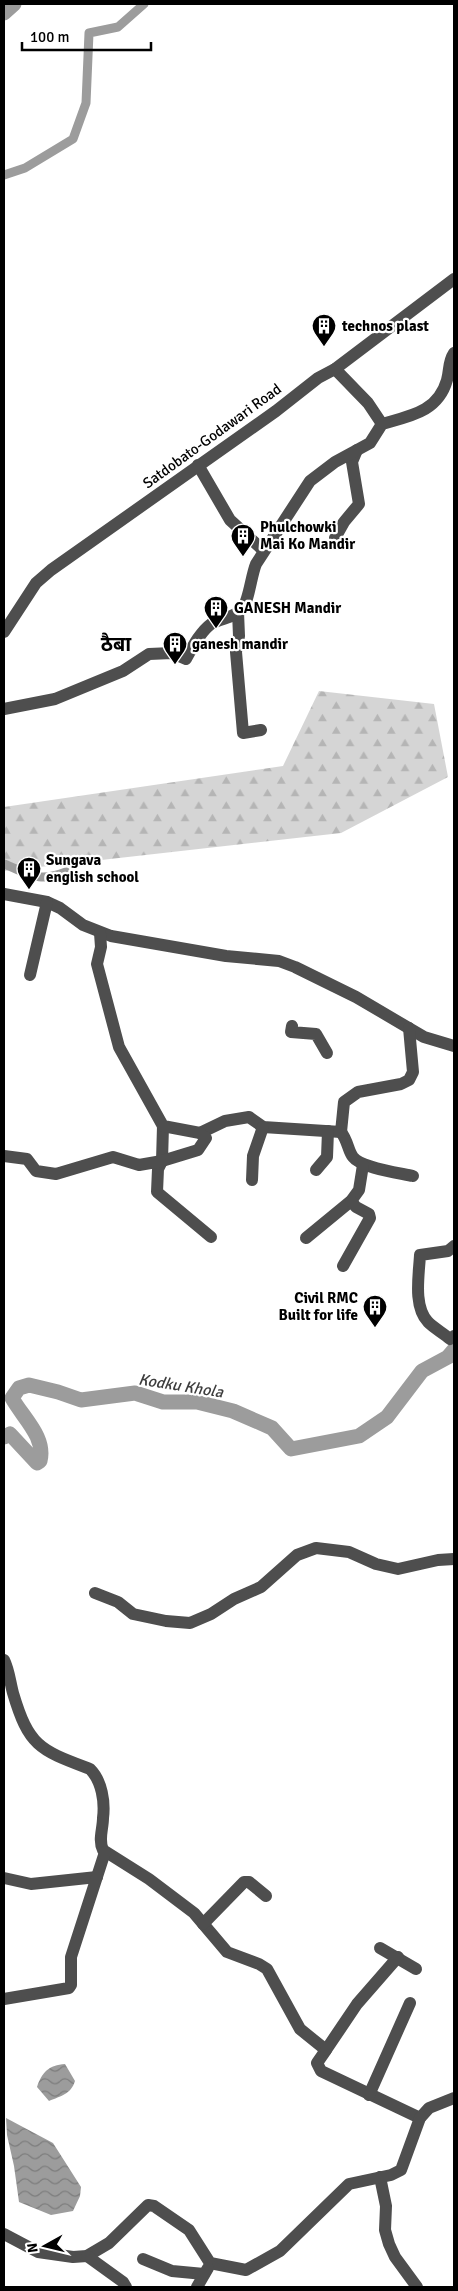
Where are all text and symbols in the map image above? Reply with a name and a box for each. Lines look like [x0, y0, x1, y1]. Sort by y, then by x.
scale bar [22, 20, 151, 52]
text: 100 m [30, 28, 70, 46]
building icon: technos plast [311, 313, 337, 347]
place label: technos plast [341, 317, 429, 335]
street label: Satdobato-Godawari Road [139, 380, 285, 492]
place label: Phulchowki Mai Ko Mandir [260, 518, 355, 553]
building icon: Phulchowki Mai Ko Mandir [230, 523, 256, 557]
building icon: GANESH Mandir [203, 595, 229, 629]
place label: GANESH Mandir [234, 599, 341, 617]
building icon: ganesh mandir [162, 631, 188, 665]
district label: ठैबा [101, 632, 132, 657]
place label: ganesh mandir [192, 635, 288, 653]
place label: Sungava english school [46, 851, 139, 886]
building icon: Sungava english school [16, 856, 42, 890]
place label: Civil RMC Built for life [279, 1289, 358, 1324]
building icon: Civil RMC Built for life [362, 1294, 388, 1328]
water label: Kodku Khola [137, 1369, 226, 1403]
north arrow [20, 2221, 70, 2271]
text: N [24, 2242, 42, 2254]

